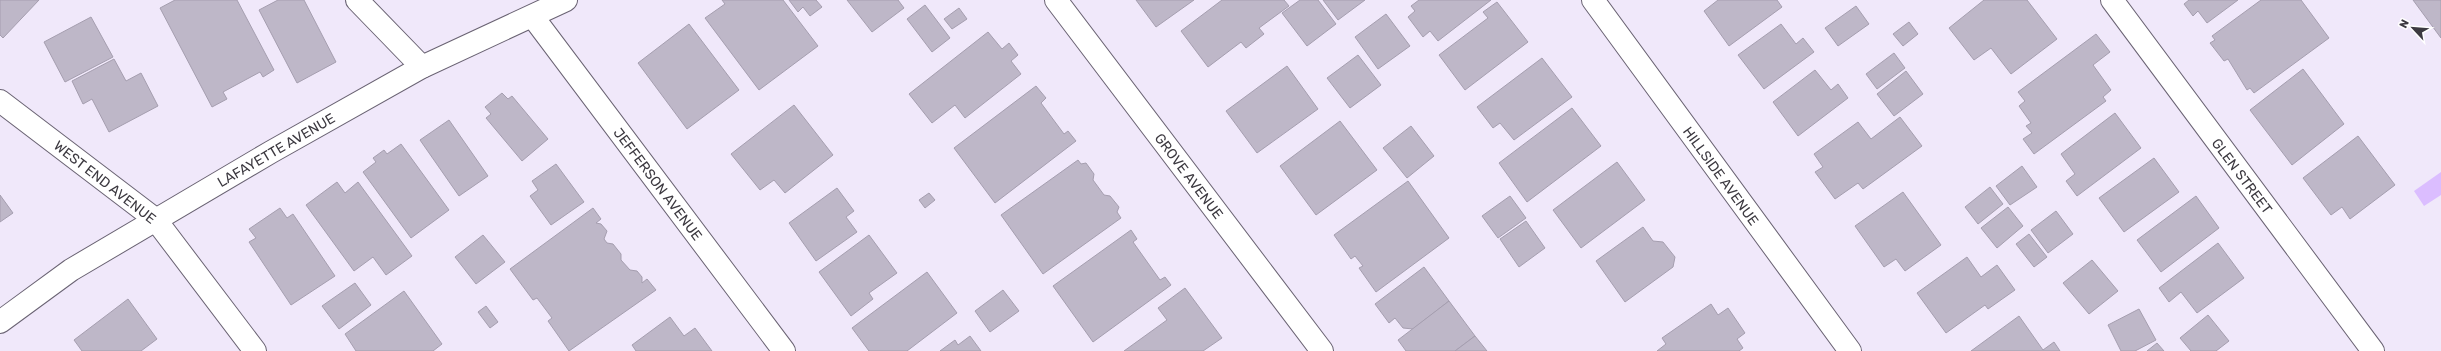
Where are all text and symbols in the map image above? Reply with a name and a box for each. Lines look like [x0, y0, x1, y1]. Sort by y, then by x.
north arrow [2393, 8, 2433, 48]
text: N [2397, 17, 2412, 30]
street label: LAFAYETTE AVENUE [214, 110, 338, 191]
street label: HILLSIDE AVENUE [1679, 124, 1762, 229]
street label: JEFFERSON AVENUE [610, 125, 706, 244]
street label: GROVE AVENUE [1151, 130, 1226, 223]
street label: GLEN STREET [2208, 135, 2275, 217]
street label: WEST END AVENUE [50, 137, 159, 228]

